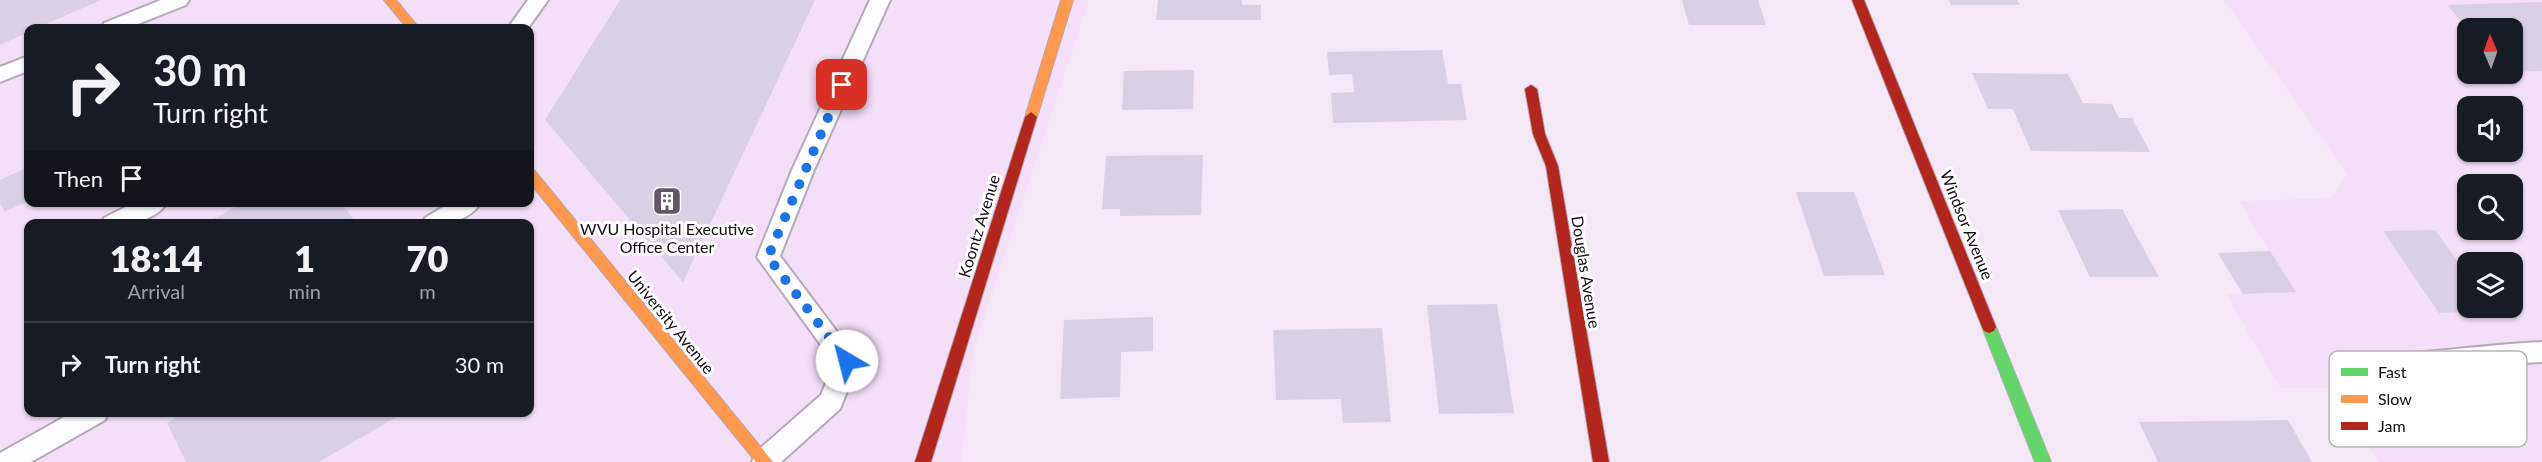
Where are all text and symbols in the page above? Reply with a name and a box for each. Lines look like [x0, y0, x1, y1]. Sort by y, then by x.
north arrow [2457, 18, 2523, 84]
map controls [2457, 18, 2523, 318]
text: 30 m [153, 45, 247, 95]
icon: right [54, 48, 132, 126]
pin [816, 59, 867, 110]
icon: arrive [825, 68, 858, 101]
text: Turn right [153, 96, 268, 129]
button: sound [2457, 96, 2523, 162]
icon: arrive [115, 162, 148, 195]
text: Then [54, 165, 103, 192]
street label: Windsor Avenue [1937, 167, 1998, 282]
street label: Koontz Avenue [954, 172, 1003, 280]
button: search [2457, 174, 2523, 240]
building icon: WVU Hospital Executive Office Center [651, 185, 683, 217]
street label: Douglas Avenue [1568, 214, 1605, 329]
place label: WVU Hospital Executive Office Center [580, 219, 754, 256]
text: 18:14 [110, 236, 203, 280]
text: 1 [294, 236, 315, 280]
text: 70 [407, 236, 448, 280]
button: layers [2457, 252, 2523, 318]
street label: University Avenue [624, 266, 719, 377]
text: Arrival [127, 279, 185, 303]
text: min [288, 279, 321, 303]
text: m [419, 279, 436, 303]
position arrow [815, 329, 879, 393]
icon: right [54, 348, 87, 381]
text: Turn right [105, 351, 200, 378]
text: 30 m [455, 351, 504, 378]
legend [2329, 351, 2527, 447]
text: Fast [2378, 362, 2407, 381]
text: Slow [2378, 389, 2412, 408]
text: Jam [2378, 416, 2406, 435]

